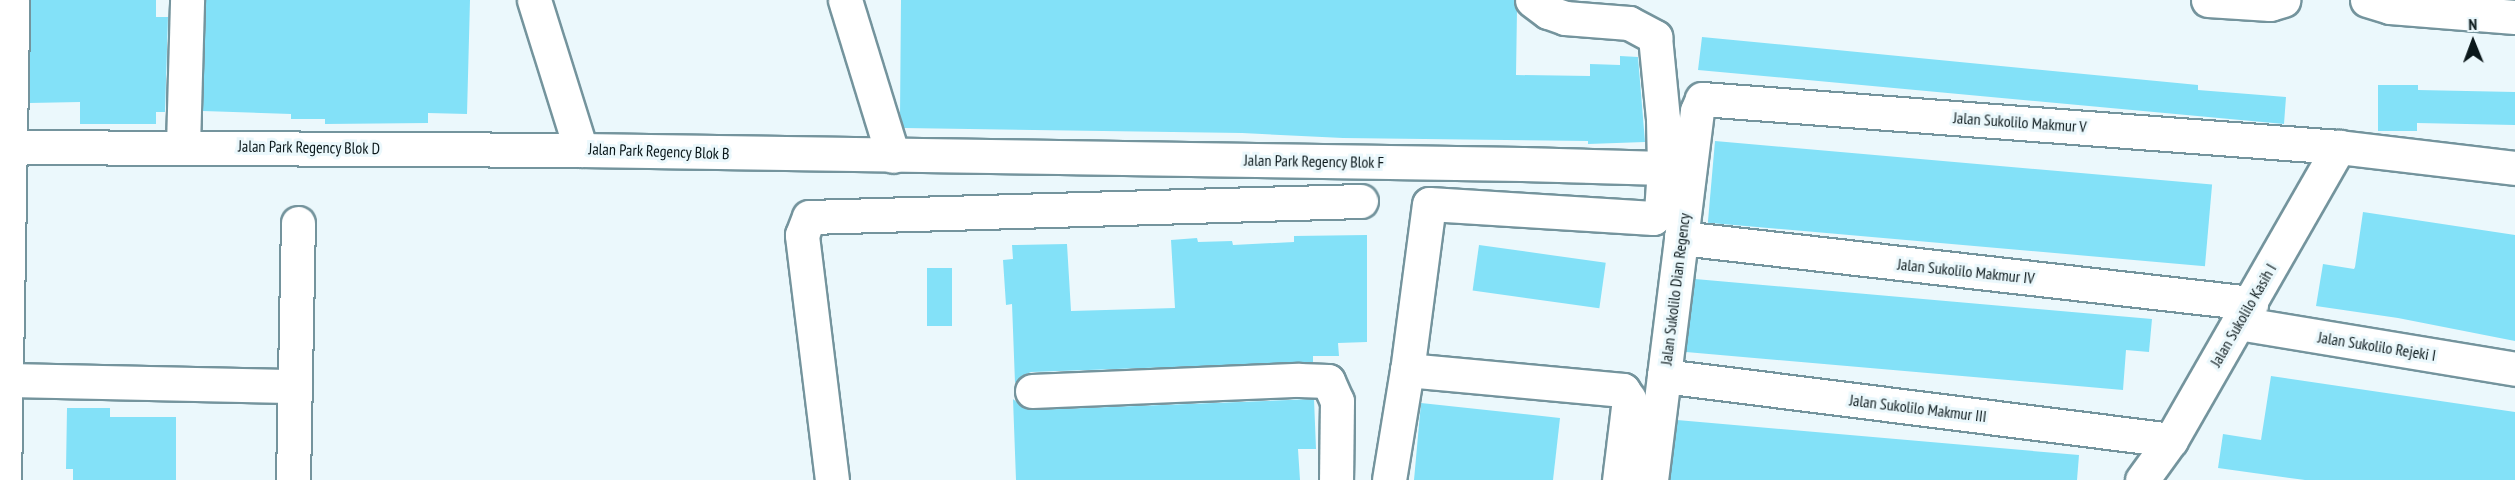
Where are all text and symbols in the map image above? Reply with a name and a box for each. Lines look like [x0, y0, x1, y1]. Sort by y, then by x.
north arrow [2443, 12, 2503, 72]
text: N [2468, 14, 2477, 34]
street label: Jalan Sukolilo Makmur V [1952, 108, 2088, 136]
street label: Jalan Park Regency Blok D [237, 136, 381, 158]
street label: Jalan Park Regency Blok B [588, 139, 730, 163]
street label: Jalan Park Regency Blok F [1243, 150, 1385, 172]
street label: Jalan Sukolilo Dian Regency [1656, 212, 1694, 366]
street label: Jalan Sukolilo Makmur IV [1896, 254, 2036, 288]
street label: Jalan Sukolilo Kasih I [2206, 260, 2280, 370]
street label: Jalan Sukolilo Rejeki I [2317, 327, 2437, 365]
street label: Jalan Sukolilo Makmur III [1848, 390, 1988, 426]

